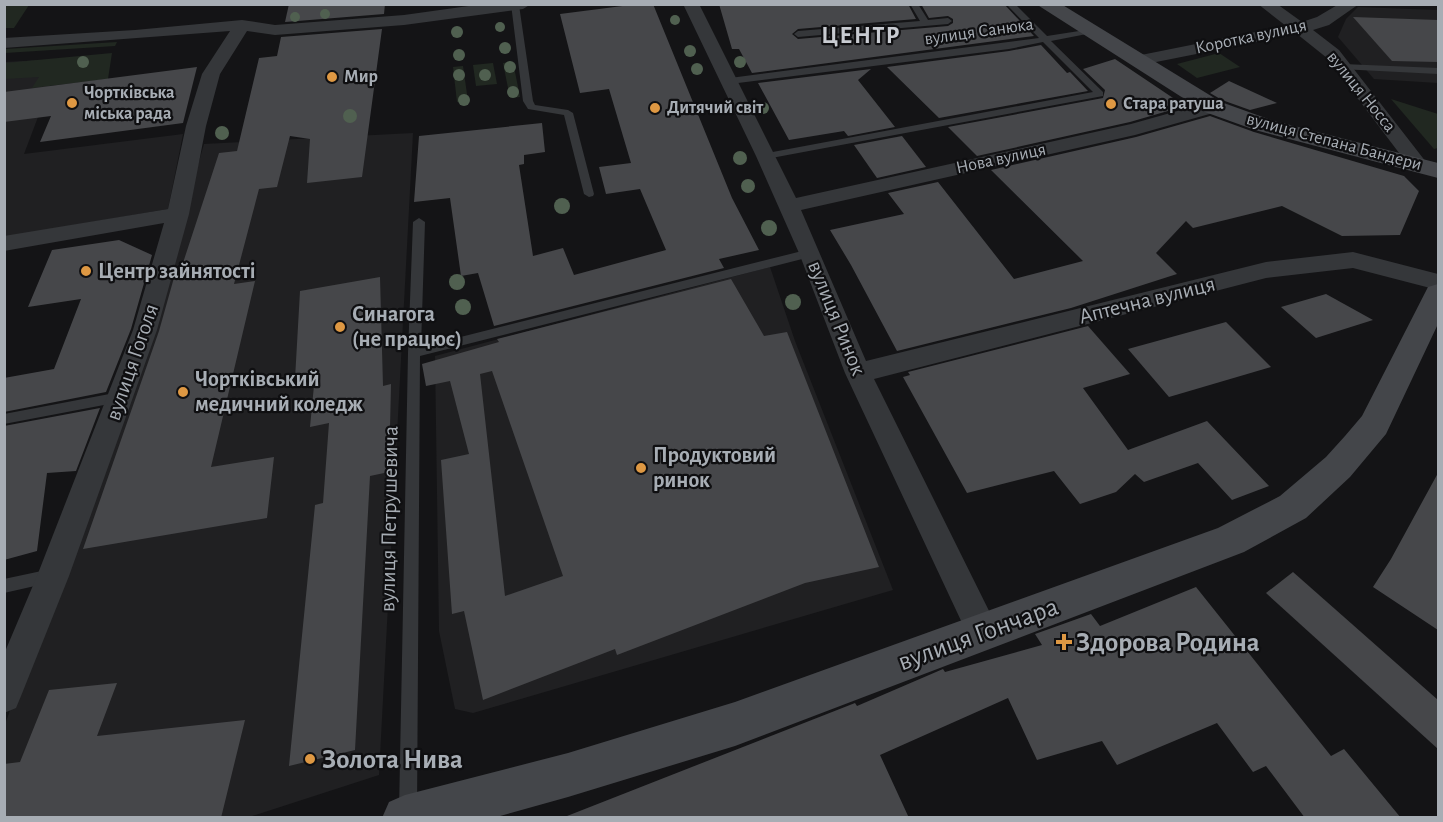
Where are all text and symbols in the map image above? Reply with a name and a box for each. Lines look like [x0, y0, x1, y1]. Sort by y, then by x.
street label: вулиця Санюка [923, 15, 1035, 49]
street label: Коротка вулиця [1194, 16, 1308, 58]
district label: ЦЕНТР [821, 24, 901, 48]
street label: вулиця Носса [1323, 48, 1399, 136]
place label: Мир [344, 68, 378, 86]
marker: Мир [325, 70, 339, 84]
place label: Чортківська міська рада [84, 84, 175, 123]
place label: Стара ратуша [1123, 95, 1224, 113]
marker: Чортківська міська рада [65, 96, 79, 110]
marker: Стара ратуша [1104, 97, 1118, 111]
place label: Дитячий світ [667, 99, 764, 117]
marker: Дитячий світ [648, 101, 662, 115]
street label: вулиця Степана Бандери [1244, 110, 1424, 174]
street label: Нова вулиця [954, 141, 1048, 177]
street label: вулиця Ринок [804, 258, 870, 378]
place label: Центр зайнятості [98, 260, 256, 282]
marker: Центр зайнятості [79, 264, 93, 278]
street label: Аптечна вулиця [1077, 272, 1217, 328]
street label: вулиця Гоголя [102, 301, 162, 423]
place label: Синагога (не працює) [352, 303, 462, 350]
marker: Синагога (не працює) [333, 320, 347, 334]
place label: Чортківський медичний коледж [195, 368, 363, 415]
marker: Чортківський медичний коледж [176, 385, 190, 399]
street label: вулиця Петрушевича [376, 426, 402, 612]
place label: Продуктовий ринок [653, 444, 776, 491]
marker: Продуктовий ринок [634, 461, 648, 475]
street label: вулиця Гончара [894, 593, 1062, 676]
place label: Здорова Родина [1076, 629, 1260, 656]
marker: Здорова Родина [1057, 635, 1071, 649]
place label: Золота Нива [322, 746, 463, 773]
marker: Золота Нива [303, 752, 317, 766]

